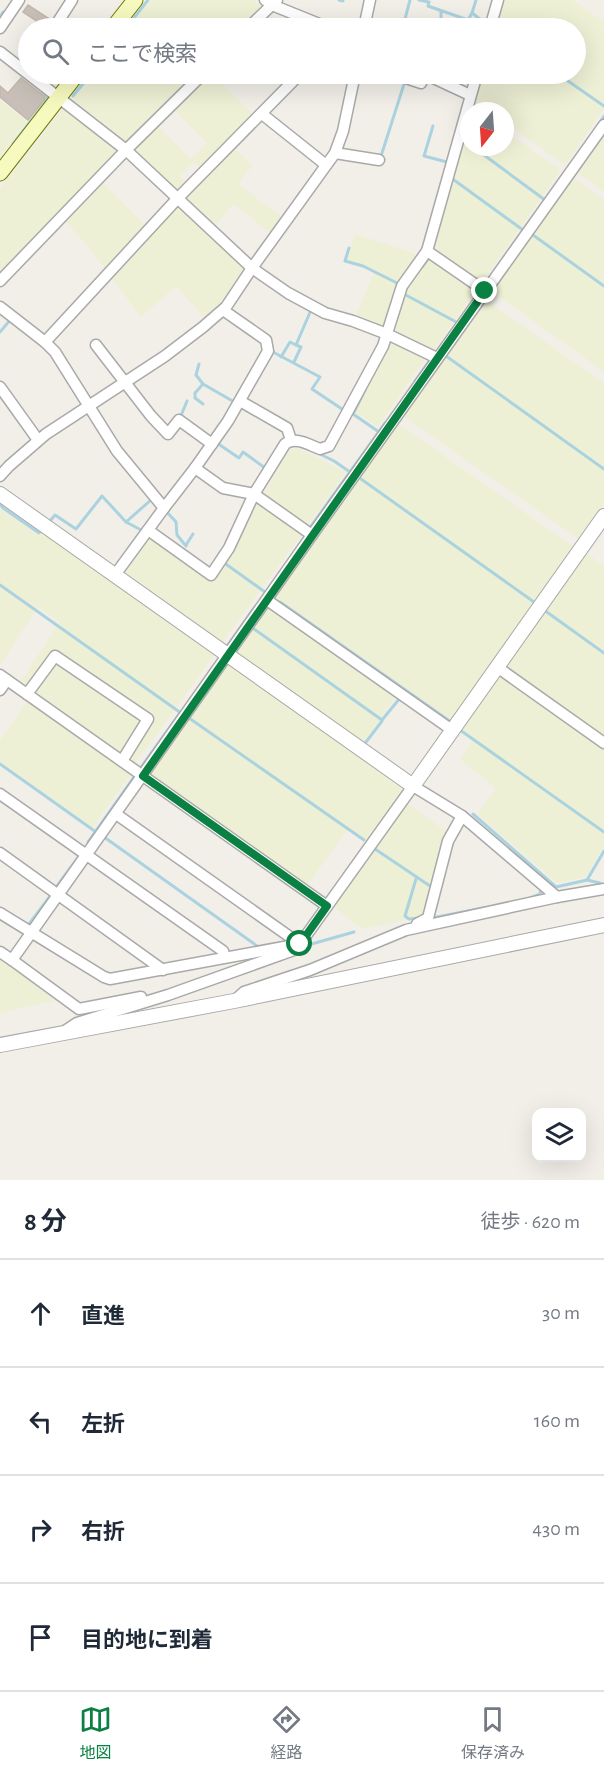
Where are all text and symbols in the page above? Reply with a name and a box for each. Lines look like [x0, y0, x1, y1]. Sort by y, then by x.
search box [18, 18, 586, 84]
icon: search [39, 35, 72, 68]
text: ここで検索 [87, 43, 197, 65]
north arrow [460, 102, 514, 156]
route end [471, 277, 497, 303]
route start [286, 930, 312, 956]
map controls [532, 1108, 586, 1162]
button: layers [532, 1108, 586, 1162]
text: 8 分 [24, 1209, 67, 1235]
text: 徒歩 · 620 m [480, 1212, 580, 1232]
icon: ahead [24, 1297, 57, 1330]
text: 30 m [542, 1303, 580, 1323]
text: 直進 [81, 1305, 125, 1327]
icon: left [24, 1405, 57, 1438]
text: 160 m [534, 1411, 580, 1431]
text: 左折 [81, 1413, 125, 1435]
icon: right [24, 1513, 57, 1546]
text: 430 m [532, 1519, 580, 1539]
text: 右折 [81, 1521, 125, 1543]
icon: arrive [24, 1621, 57, 1654]
text: 目的地に到着 [81, 1629, 213, 1651]
tab: 地図 [79, 1703, 112, 1763]
tab: 経路 [270, 1703, 303, 1763]
tab: 保存済み [461, 1703, 525, 1763]

